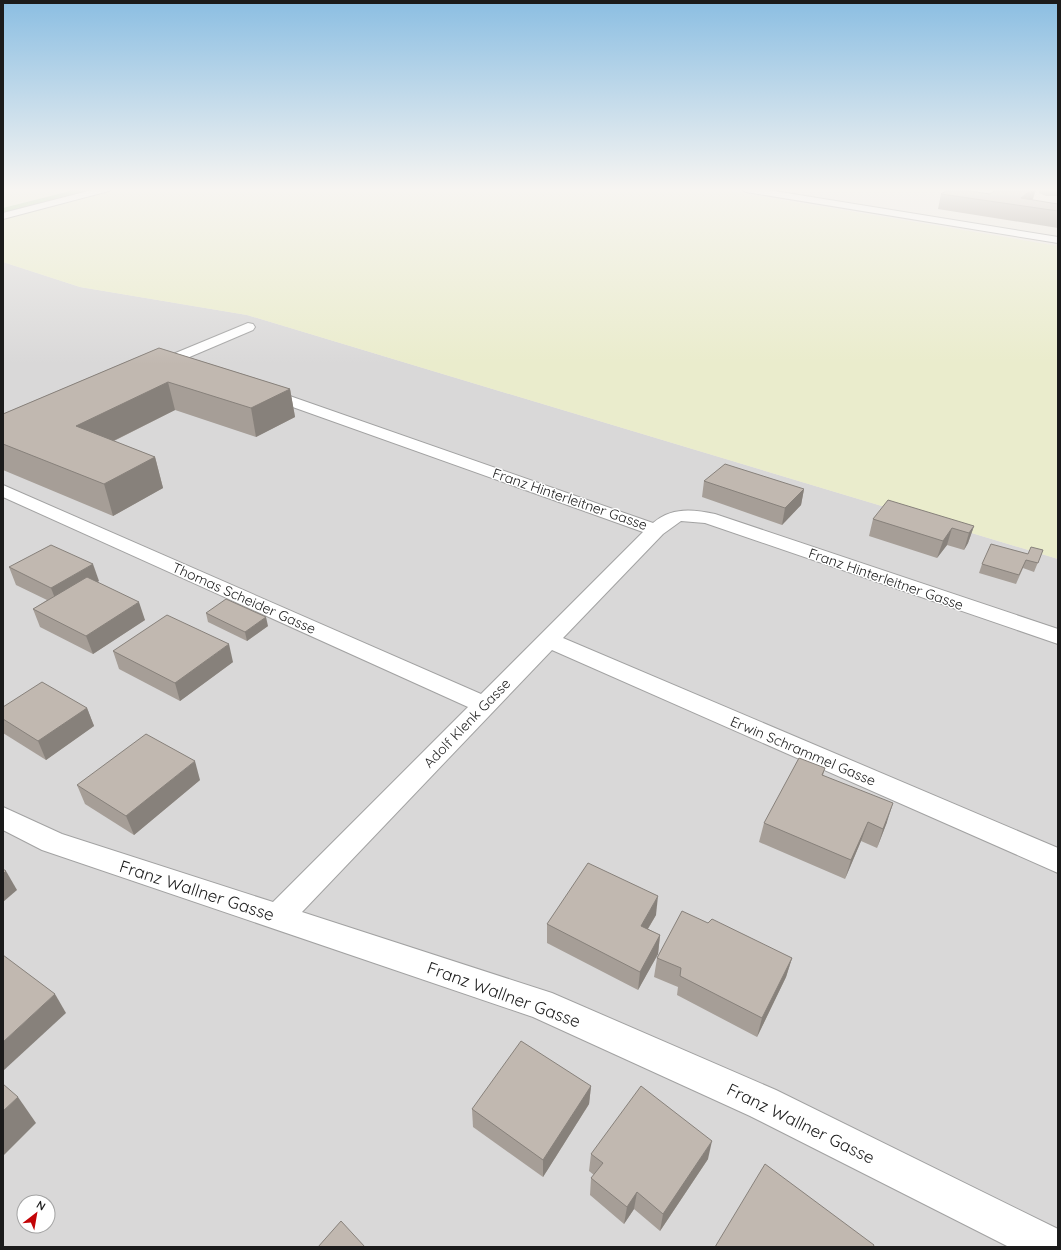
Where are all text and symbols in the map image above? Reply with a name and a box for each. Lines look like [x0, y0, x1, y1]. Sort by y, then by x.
street label: Franz Hinterleitner Gasse [490, 464, 650, 534]
street label: Franz Hinterleitner Gasse [806, 544, 966, 614]
street label: Thomas Scheider Gasse [169, 558, 319, 638]
street label: Adolf Klenk Gasse [420, 674, 514, 771]
street label: Erwin Schrammel Gasse [728, 712, 878, 790]
street label: Franz Wallner Gasse [117, 855, 277, 925]
street label: Franz Wallner Gasse [424, 956, 584, 1032]
street label: Franz Wallner Gasse [724, 1078, 878, 1168]
north arrow [16, 1194, 56, 1234]
text: N [34, 1197, 48, 1214]

